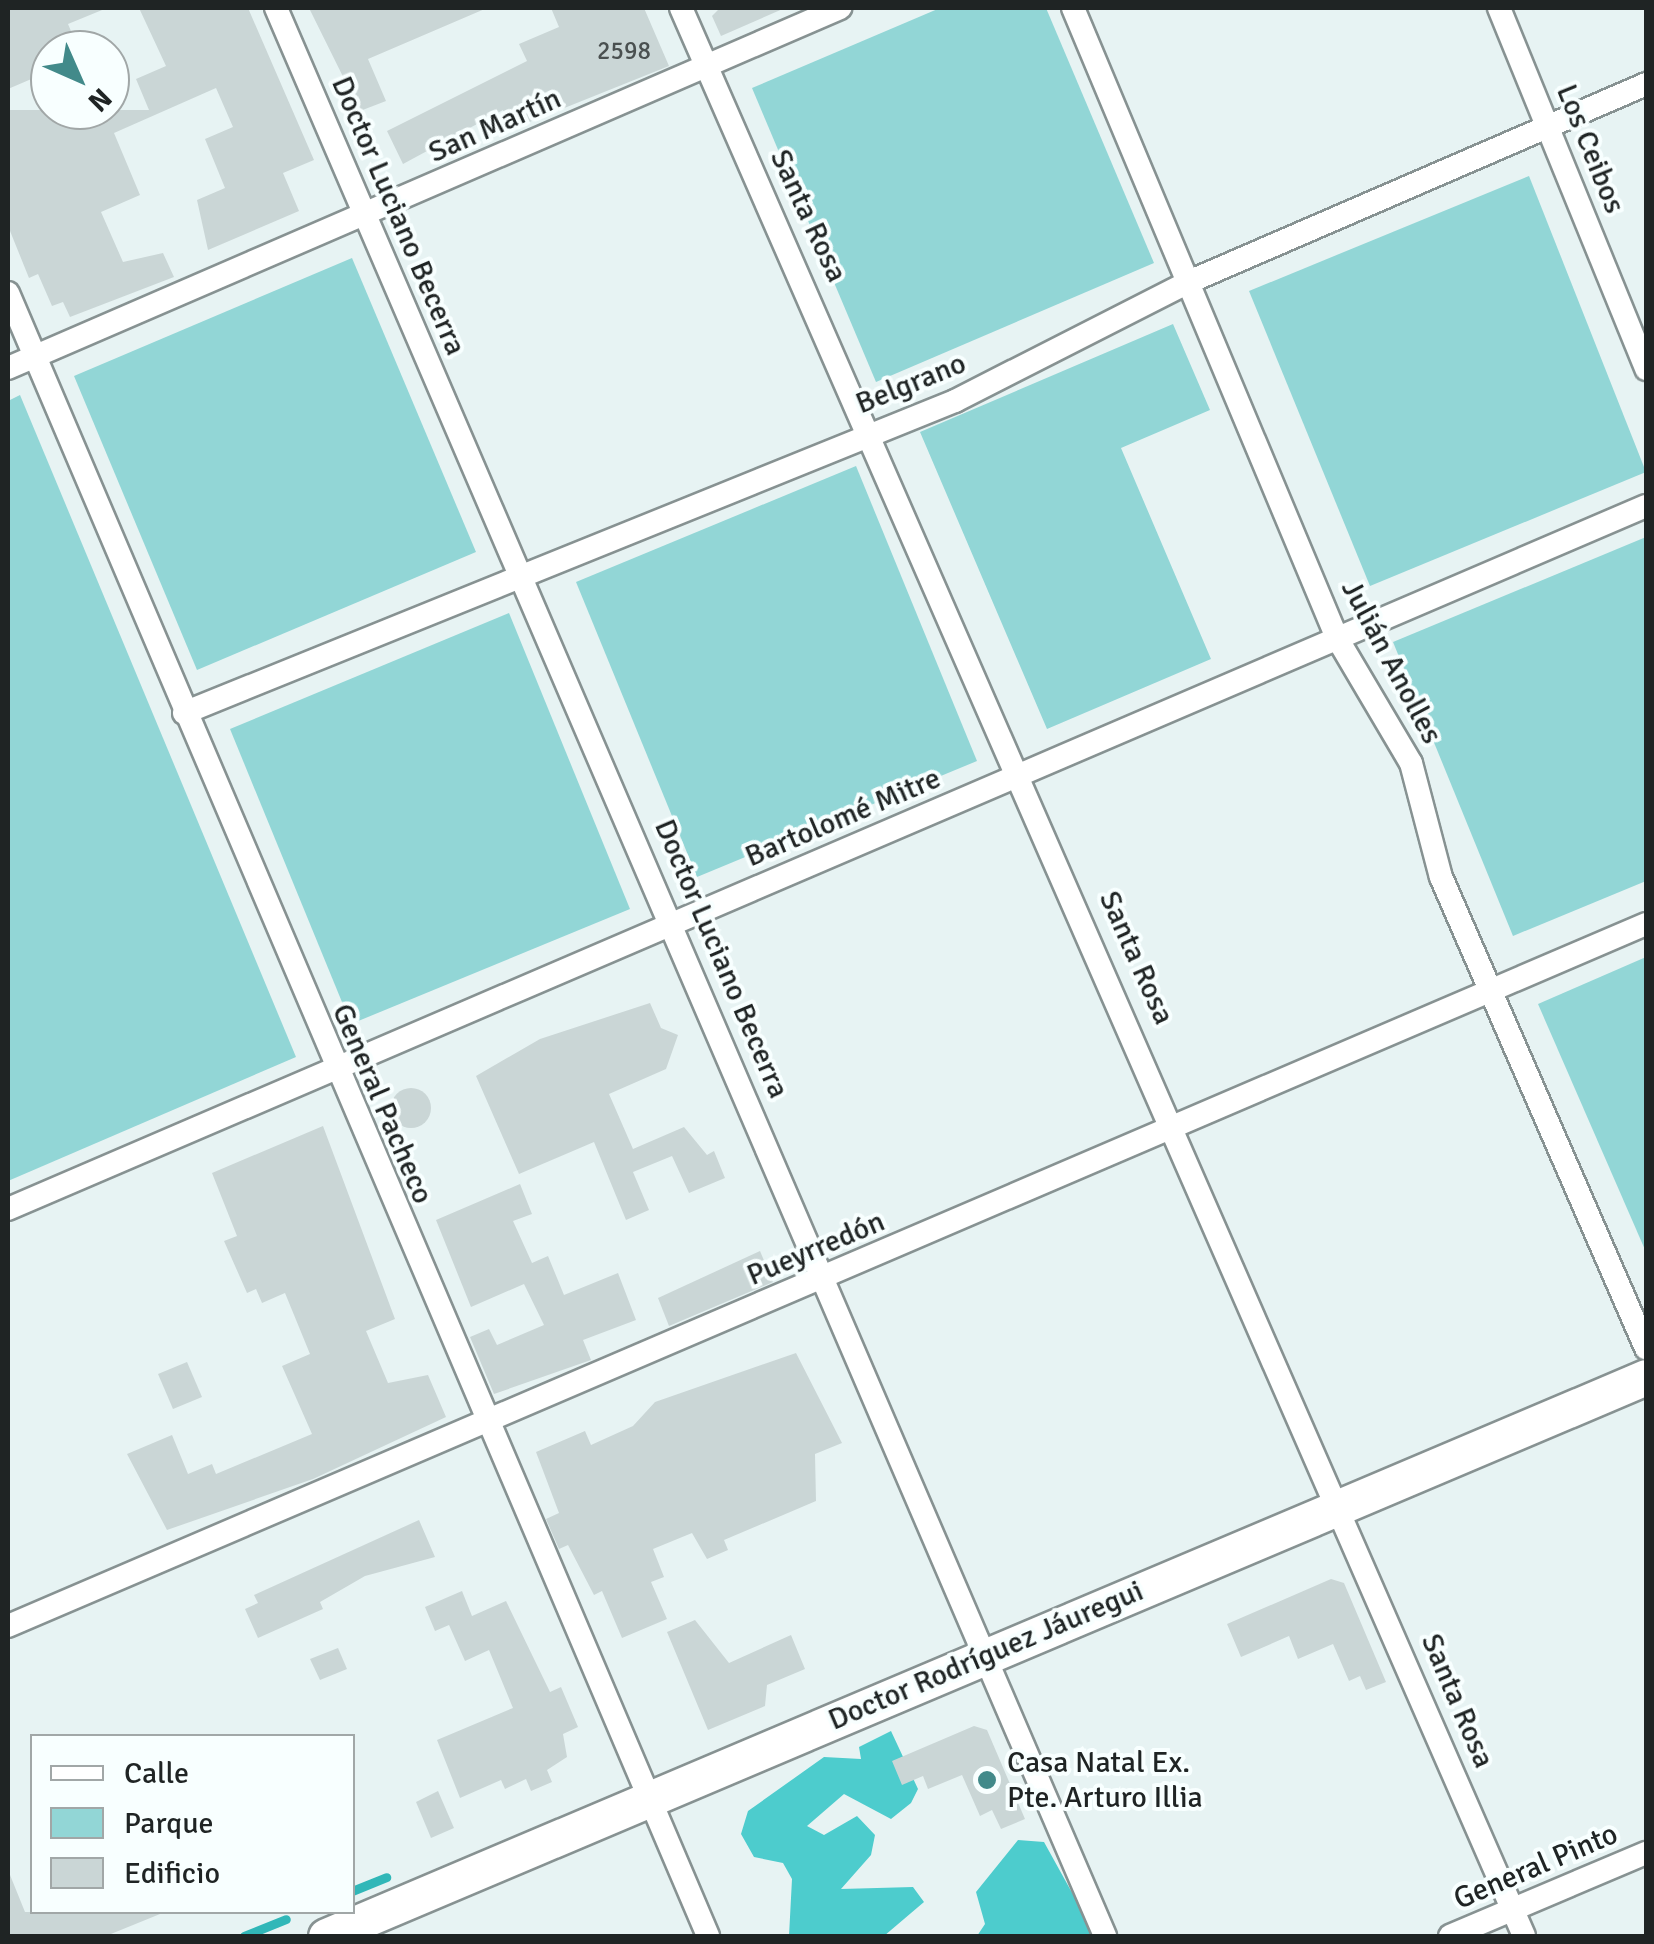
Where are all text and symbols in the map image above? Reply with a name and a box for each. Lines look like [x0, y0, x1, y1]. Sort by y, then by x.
north arrow [30, 30, 130, 130]
house number: 2598 [597, 36, 651, 66]
street label: Doctor Luciano Becerra [323, 71, 473, 361]
street label: Los Ceibos [1548, 79, 1632, 219]
text: N [81, 81, 119, 119]
street label: San Martín [423, 81, 567, 171]
street label: Santa Rosa [762, 144, 854, 288]
street label: Belgrano [851, 346, 971, 422]
street label: Julián Anolles [1333, 574, 1449, 750]
street label: Bartolomé Mitre [740, 761, 946, 875]
street label: Doctor Luciano Becerra [646, 814, 796, 1104]
street label: Santa Rosa [1091, 886, 1181, 1030]
street label: General Pacheco [324, 999, 440, 1209]
street label: Pueyrredón [742, 1204, 890, 1294]
street label: Doctor Rodríguez Jáuregui [823, 1573, 1149, 1739]
street label: Santa Rosa [1413, 1629, 1501, 1773]
legend [30, 1734, 355, 1914]
place label: Casa Natal Ex. Pte. Arturo Illia [1007, 1745, 1203, 1816]
text: Calle [124, 1755, 189, 1792]
marker: Casa Natal Ex. Pte. Arturo Illia [976, 1769, 998, 1791]
text: Parque [124, 1805, 214, 1842]
street label: General Pinto [1449, 1816, 1623, 1918]
text: Edificio [124, 1855, 220, 1892]

